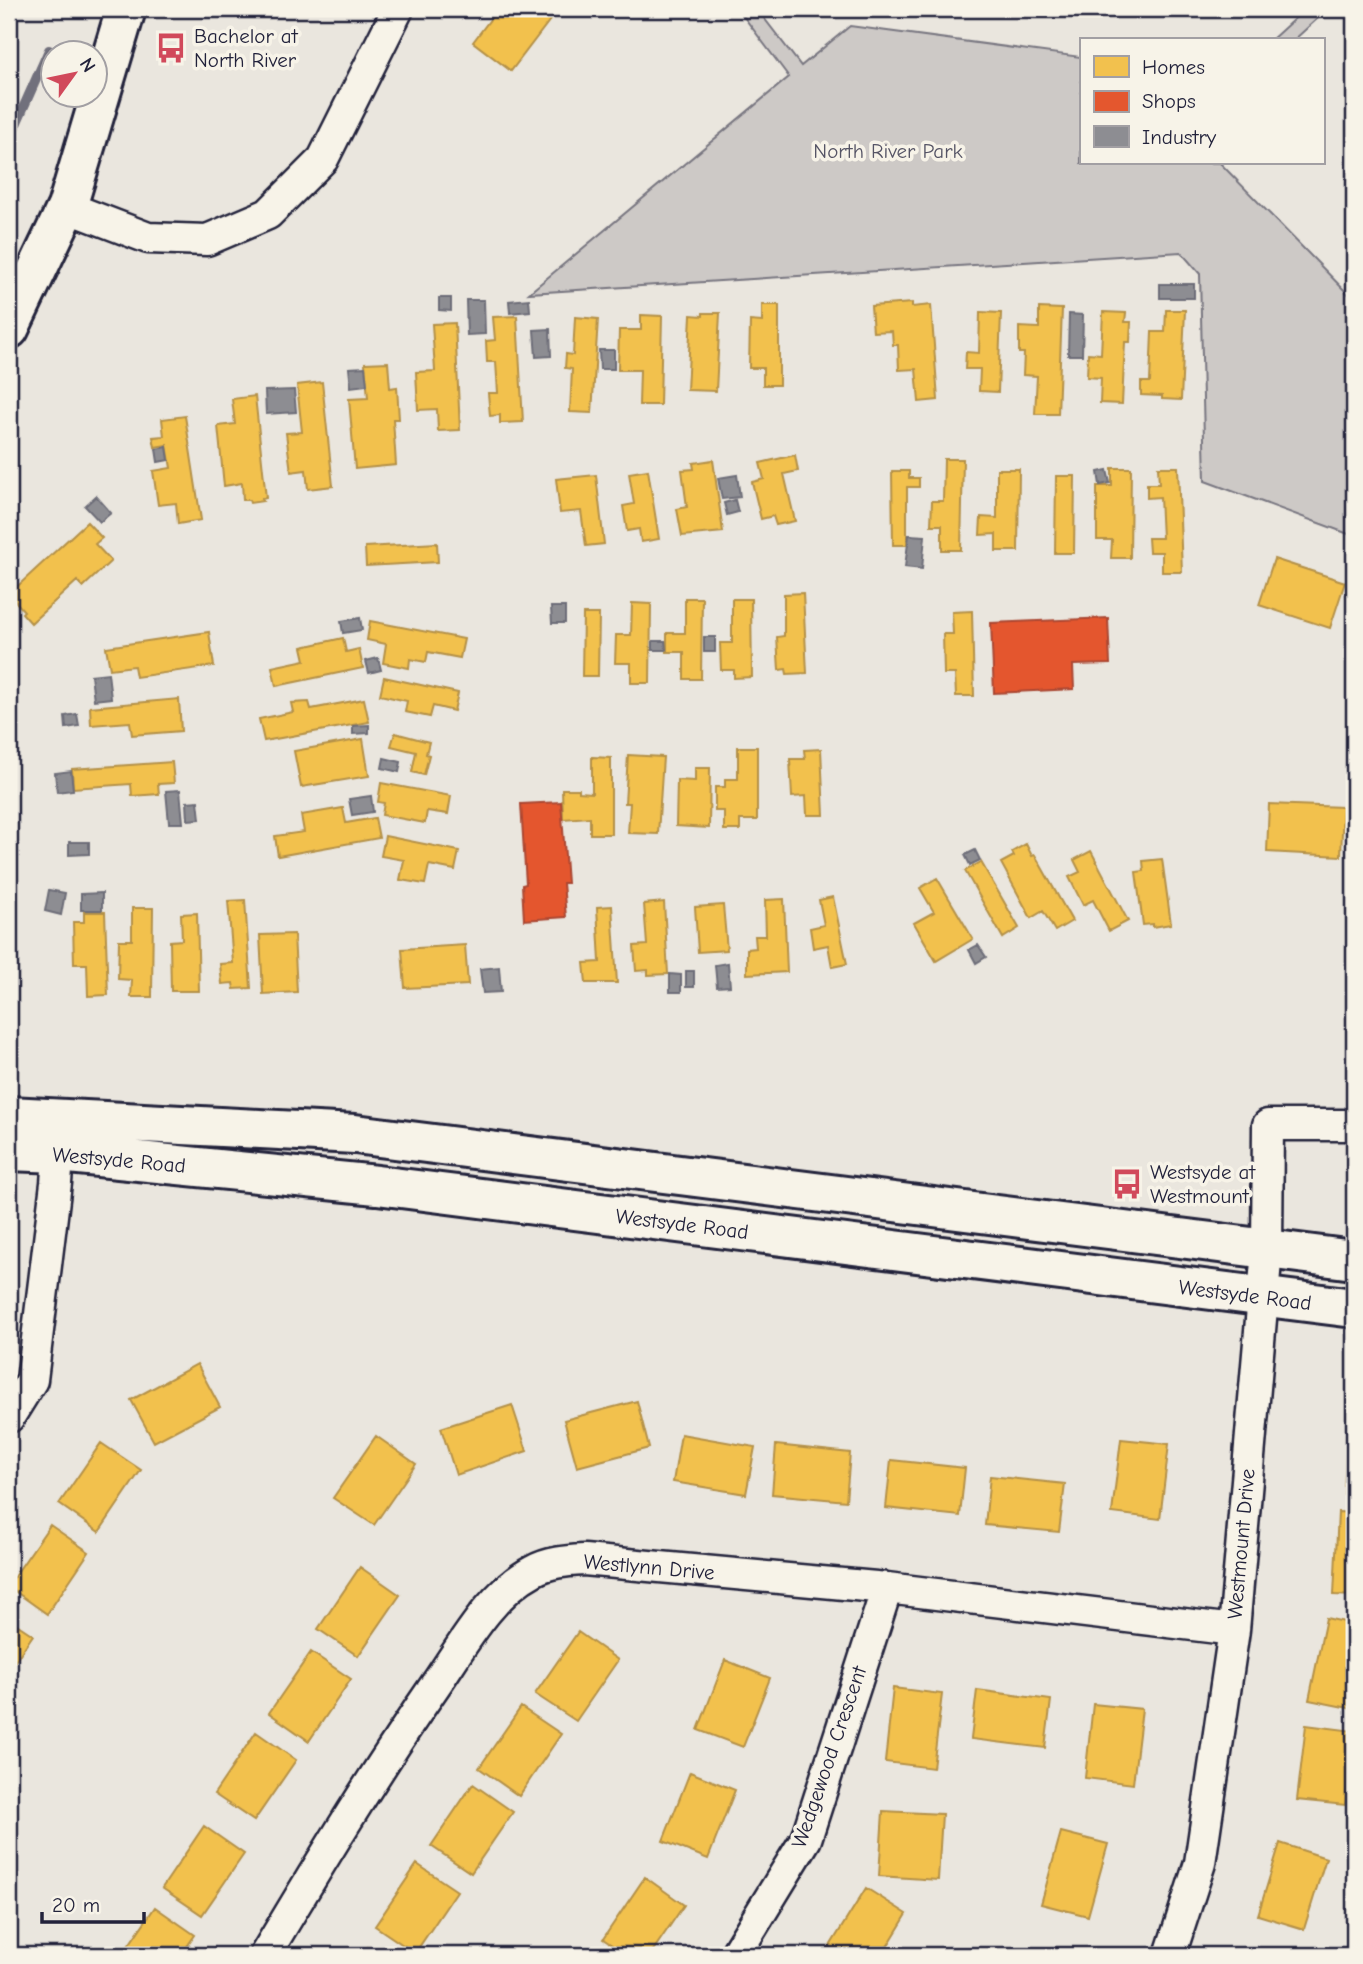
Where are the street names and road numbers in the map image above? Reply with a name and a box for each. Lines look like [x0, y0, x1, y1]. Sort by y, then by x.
street label: Westsyde Road [51, 1142, 187, 1178]
street label: Westsyde Road [614, 1204, 750, 1244]
street label: Westsyde Road [1177, 1275, 1313, 1315]
street label: Westmount Drive [1222, 1468, 1260, 1620]
street label: Westlynn Drive [582, 1549, 716, 1585]
street label: Wedgewood Crescent [787, 1662, 872, 1851]

